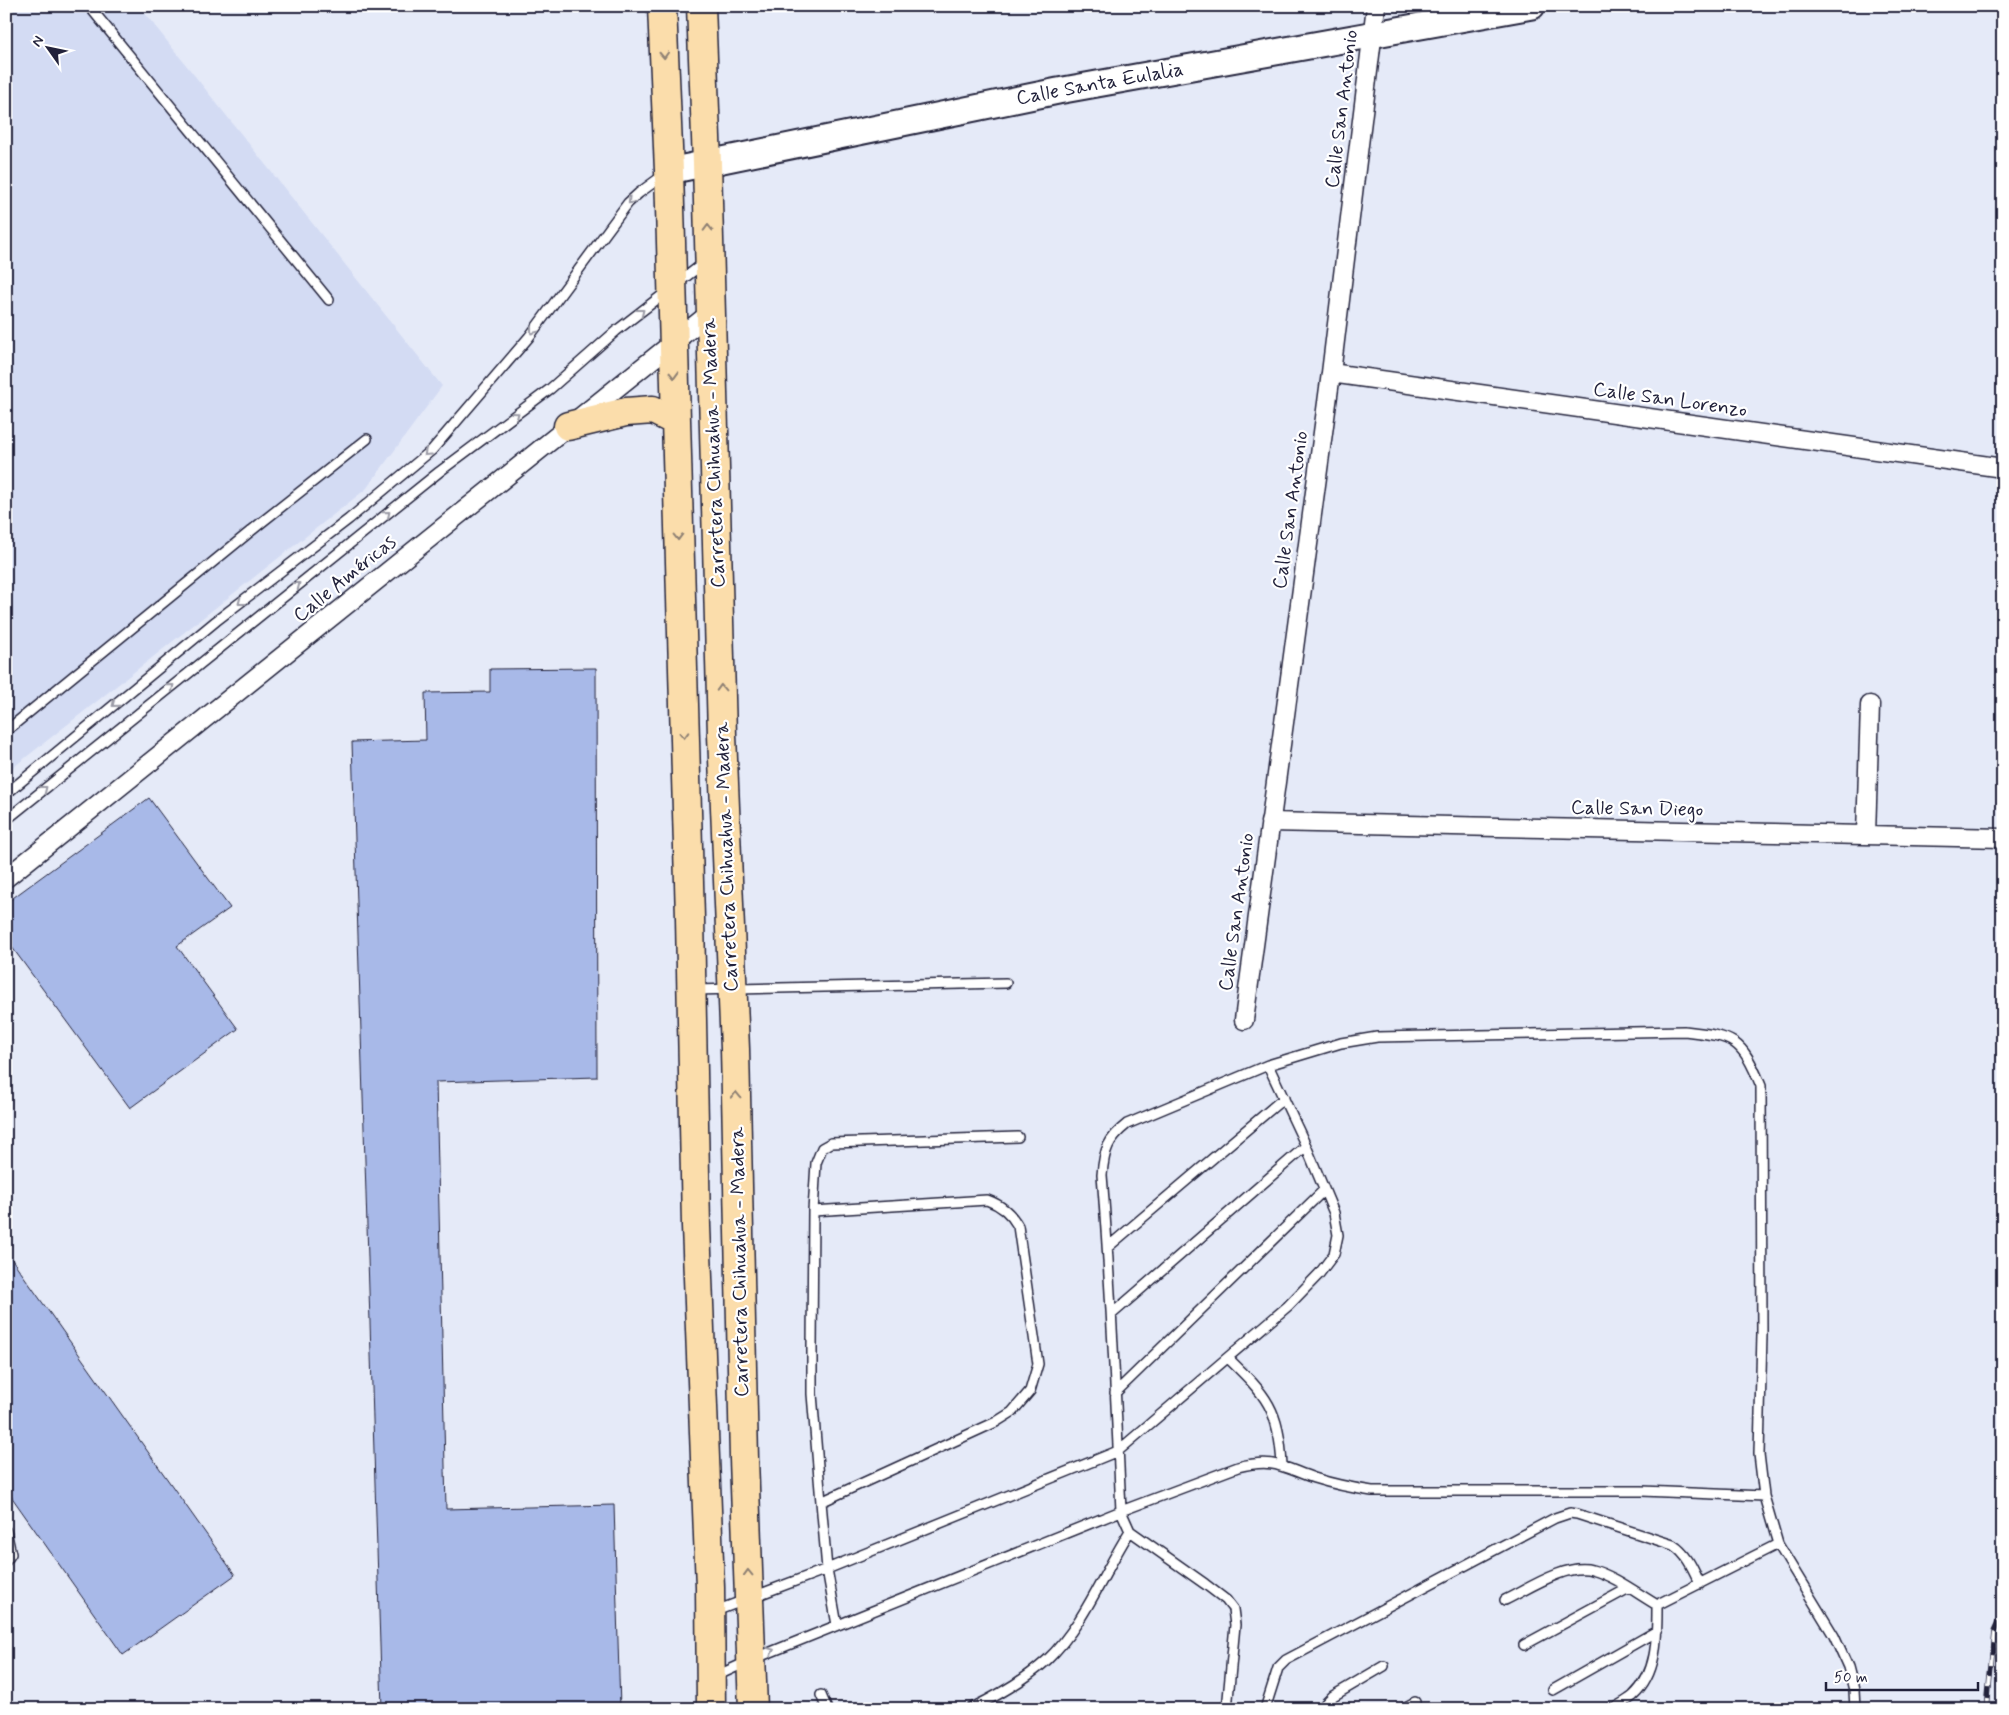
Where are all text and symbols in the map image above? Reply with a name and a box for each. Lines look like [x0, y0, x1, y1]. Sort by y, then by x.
north arrow [22, 22, 72, 72]
street label: Calle San Antonio [1319, 28, 1365, 190]
text: N [28, 33, 48, 50]
one-way arrow [659, 51, 670, 59]
street label: Calle Santa Eulalia [1014, 56, 1186, 112]
one-way arrow [628, 195, 637, 204]
one-way arrow [703, 224, 713, 232]
one-way arrow [635, 309, 644, 317]
street label: Carretera Chihuahua - Madera [696, 316, 732, 589]
one-way arrow [530, 325, 539, 335]
one-way arrow [669, 372, 679, 379]
street label: Calle San Lorenzo [1591, 376, 1749, 424]
one-way arrow [510, 411, 519, 421]
street label: Calle San Antonio [1267, 429, 1315, 591]
one-way arrow [423, 448, 432, 457]
one-way arrow [381, 512, 390, 520]
street label: Calle Américas [288, 529, 402, 629]
one-way arrow [673, 533, 684, 541]
one-way arrow [291, 583, 300, 591]
one-way arrow [237, 596, 247, 605]
one-way arrow [715, 684, 726, 692]
one-way arrow [165, 685, 174, 693]
one-way arrow [111, 699, 120, 708]
street label: Carretera Chihuahua - Madera [709, 720, 745, 993]
one-way arrow [679, 731, 689, 739]
one-way arrow [39, 786, 48, 795]
street label: Calle San Diego [1571, 794, 1703, 824]
street label: Calle San Antonio [1213, 831, 1261, 993]
one-way arrow [731, 1091, 742, 1099]
street label: Carretera Chihuahua - Madera [724, 1126, 756, 1397]
one-way arrow [743, 1568, 753, 1576]
one-way arrow [767, 1647, 775, 1657]
scale bar [1826, 1660, 1979, 1692]
text: 50 m [1834, 1668, 1868, 1688]

